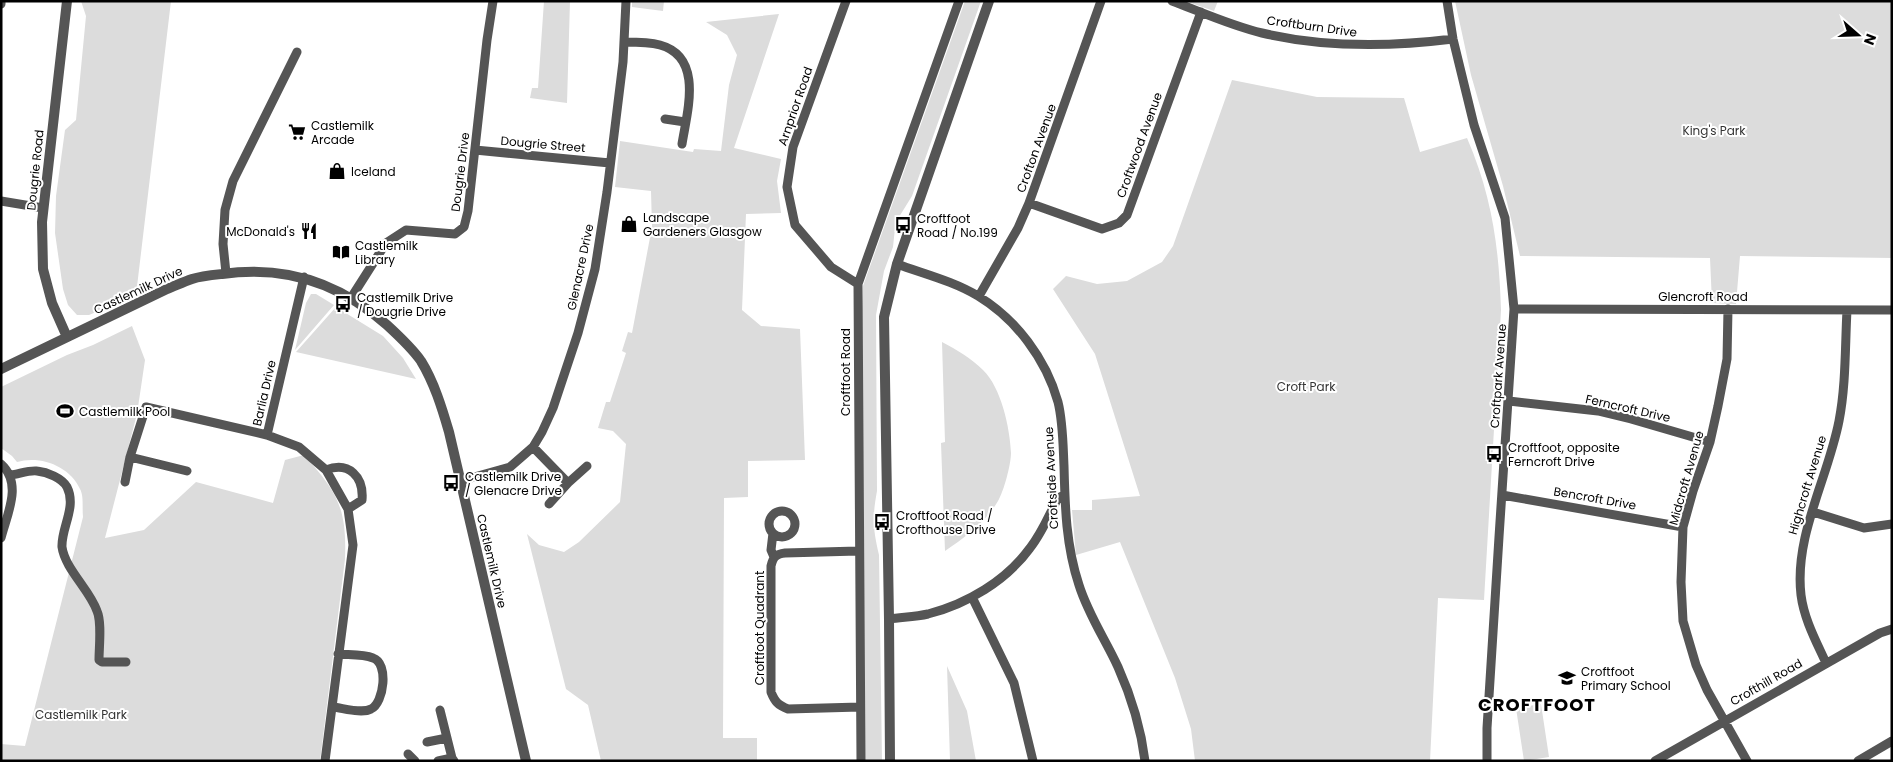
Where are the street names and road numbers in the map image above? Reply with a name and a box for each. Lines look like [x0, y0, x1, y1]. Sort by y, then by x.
street label: Croftburn Drive [1266, 11, 1358, 41]
street label: Arnprior Road [774, 64, 816, 148]
street label: Croftwood Avenue [1112, 90, 1166, 200]
street label: Crofton Avenue [1012, 101, 1060, 195]
street label: Dougrie Road [22, 129, 48, 211]
street label: Dougrie Drive [447, 131, 473, 213]
street label: Dougrie Street [500, 132, 586, 156]
street label: Glenacre Drive [563, 222, 597, 312]
street label: Castlemilk Drive [91, 262, 185, 318]
street label: Glencroft Road [1658, 288, 1748, 305]
street label: Croftpark Avenue [1486, 323, 1510, 429]
street label: Croftfoot Road [837, 328, 854, 416]
street label: Barlia Drive [248, 358, 280, 428]
street label: Ferncroft Drive [1584, 390, 1672, 426]
street label: Croftside Avenue [1040, 426, 1062, 530]
street label: Midcroft Avenue [1664, 429, 1708, 527]
street label: Highcroft Avenue [1784, 433, 1830, 537]
street label: Bencroft Drive [1552, 482, 1638, 514]
street label: Castlemilk Drive [473, 512, 511, 610]
street label: Croftfoot Quadrant [751, 571, 768, 685]
street label: Crofthill Road [1727, 654, 1805, 710]

